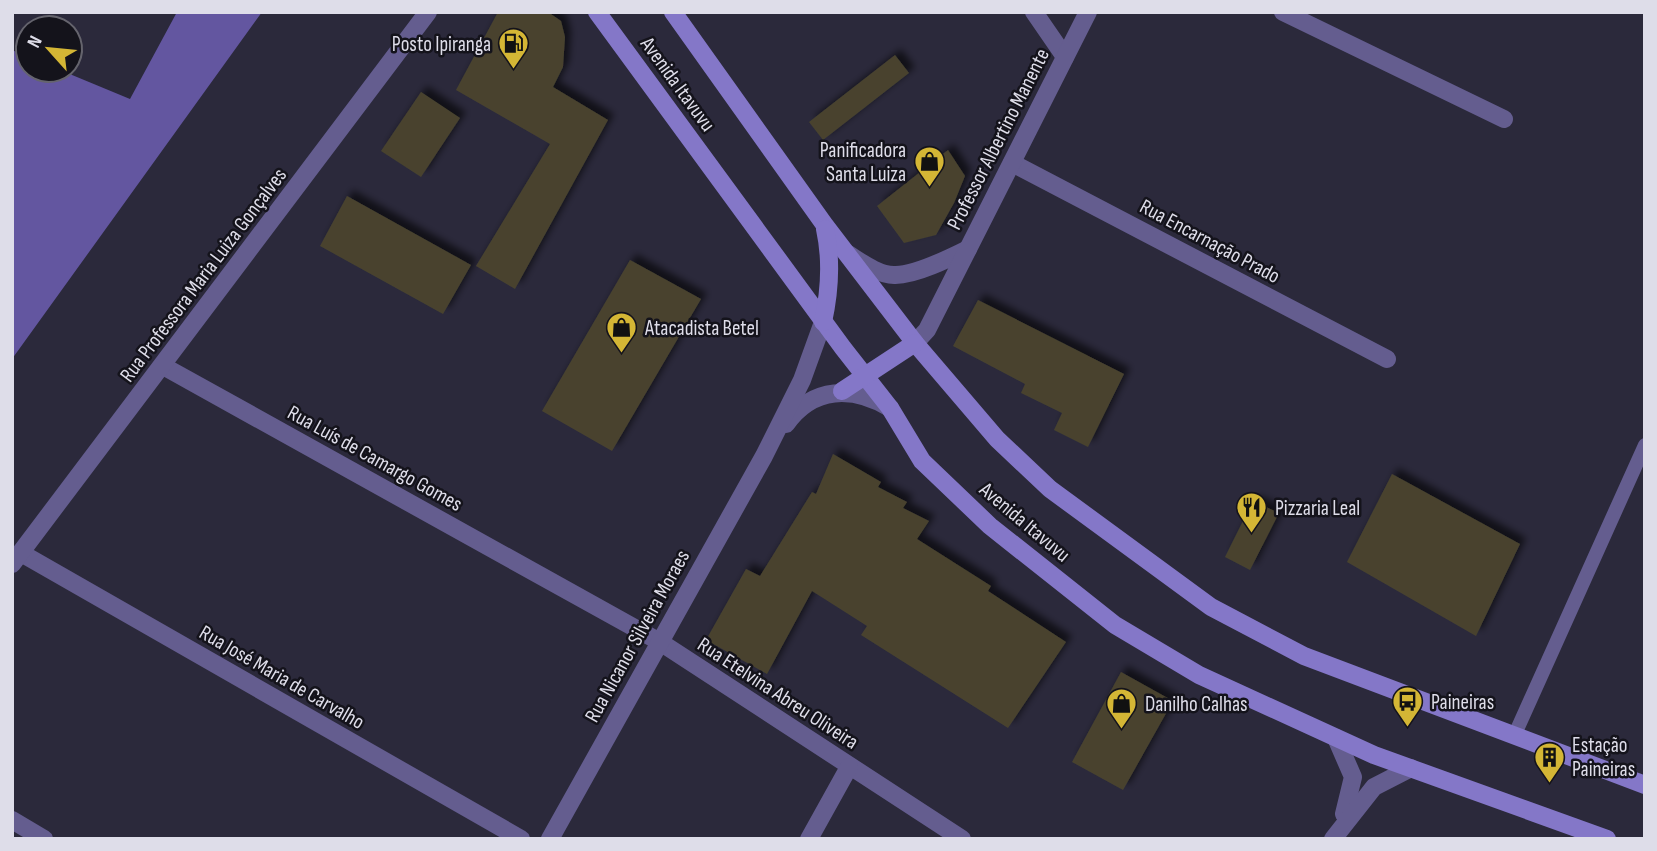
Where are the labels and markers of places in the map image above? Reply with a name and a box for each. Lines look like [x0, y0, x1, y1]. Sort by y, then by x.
fuel station icon: Posto Ipiranga [497, 27, 531, 71]
place label: Posto Ipiranga [392, 32, 491, 57]
place label: Panificadora Santa Luiza [820, 138, 906, 187]
shop icon: Panificadora Santa Luiza [912, 145, 946, 189]
shop icon: Atacadista Betel [605, 311, 639, 355]
place label: Atacadista Betel [644, 316, 759, 341]
restaurant icon: Pizzaria Leal [1235, 491, 1269, 535]
place label: Pizzaria Leal [1275, 496, 1360, 521]
bus stop icon: Paineiras [1391, 685, 1425, 729]
shop icon: Danilho Calhas [1105, 687, 1139, 731]
place label: Paineiras [1431, 690, 1494, 715]
place label: Danilho Calhas [1145, 692, 1248, 717]
place label: Estação Paineiras [1572, 733, 1635, 782]
building icon: Estação Paineiras [1532, 740, 1566, 784]

